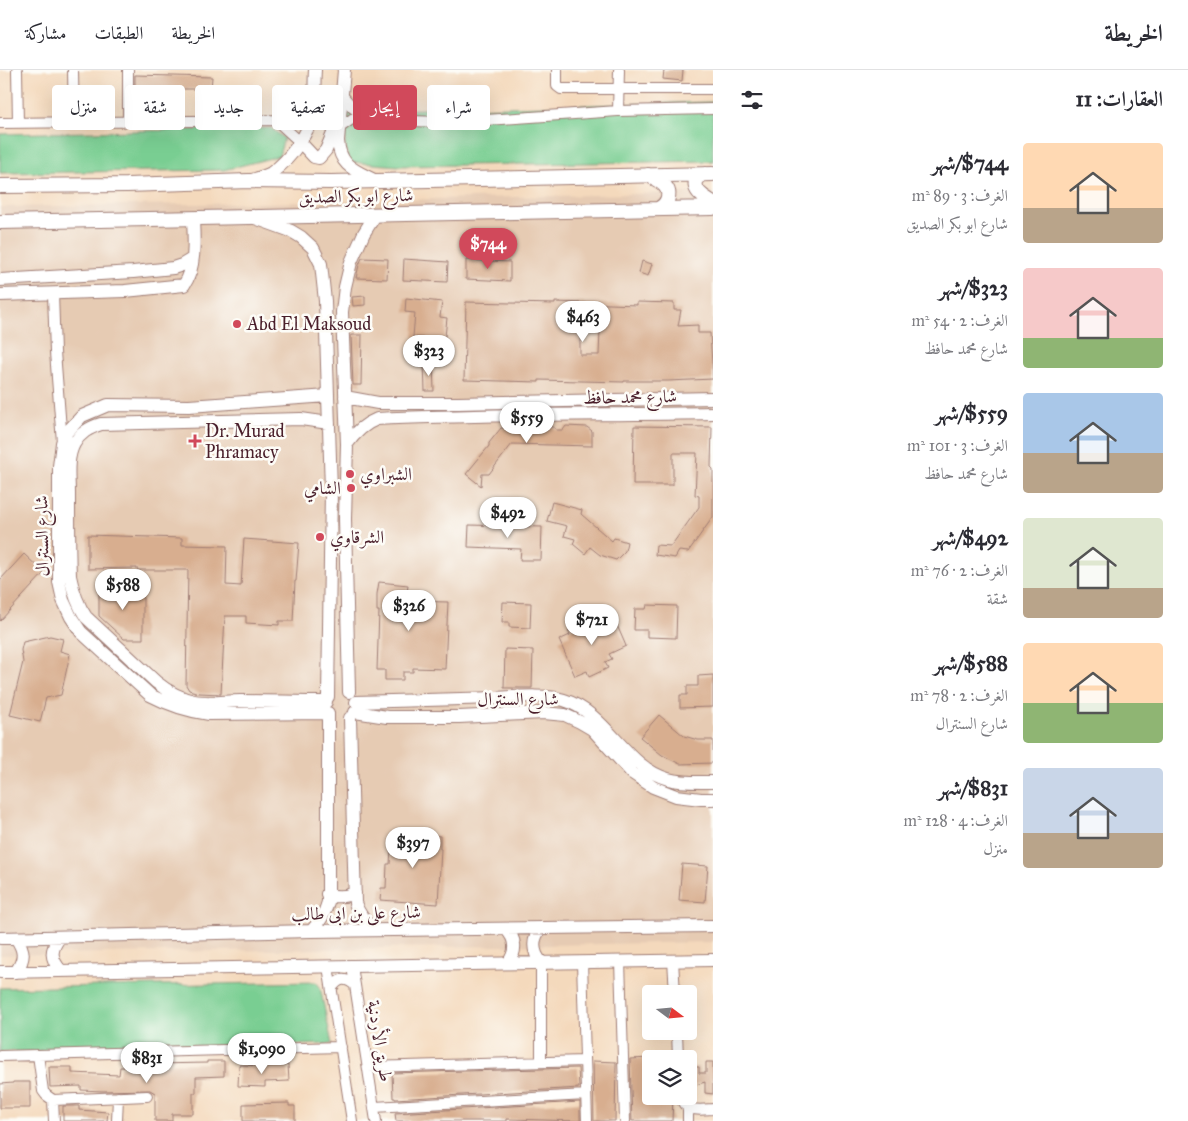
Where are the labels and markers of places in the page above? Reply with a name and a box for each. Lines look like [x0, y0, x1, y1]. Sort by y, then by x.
pin: $744 [458, 228, 518, 270]
pin: $463 [553, 300, 613, 343]
place label: Abd El Maksoud [246, 313, 371, 335]
marker: Abd El Maksoud [231, 318, 243, 330]
pin: $323 [399, 334, 459, 377]
pin: $559 [497, 402, 557, 444]
place label: Dr. Murad Phramacy [205, 420, 285, 463]
marker: Dr. Murad Phramacy [189, 435, 201, 447]
place label: الشبراوي [360, 463, 412, 489]
marker: الشبراوي [344, 468, 356, 480]
place label: الشامي [304, 477, 341, 503]
marker: الشامي [345, 482, 357, 494]
pin: $492 [478, 496, 538, 539]
place label: الشرقاوي [330, 526, 384, 552]
marker: الشرقاوي [314, 531, 326, 543]
pin: $588 [93, 568, 153, 611]
pin: $326 [379, 590, 439, 632]
pin: $721 [562, 604, 622, 646]
pin: $397 [383, 826, 443, 869]
pin: $1,090 [221, 1032, 303, 1075]
pin: $831 [117, 1042, 177, 1084]

